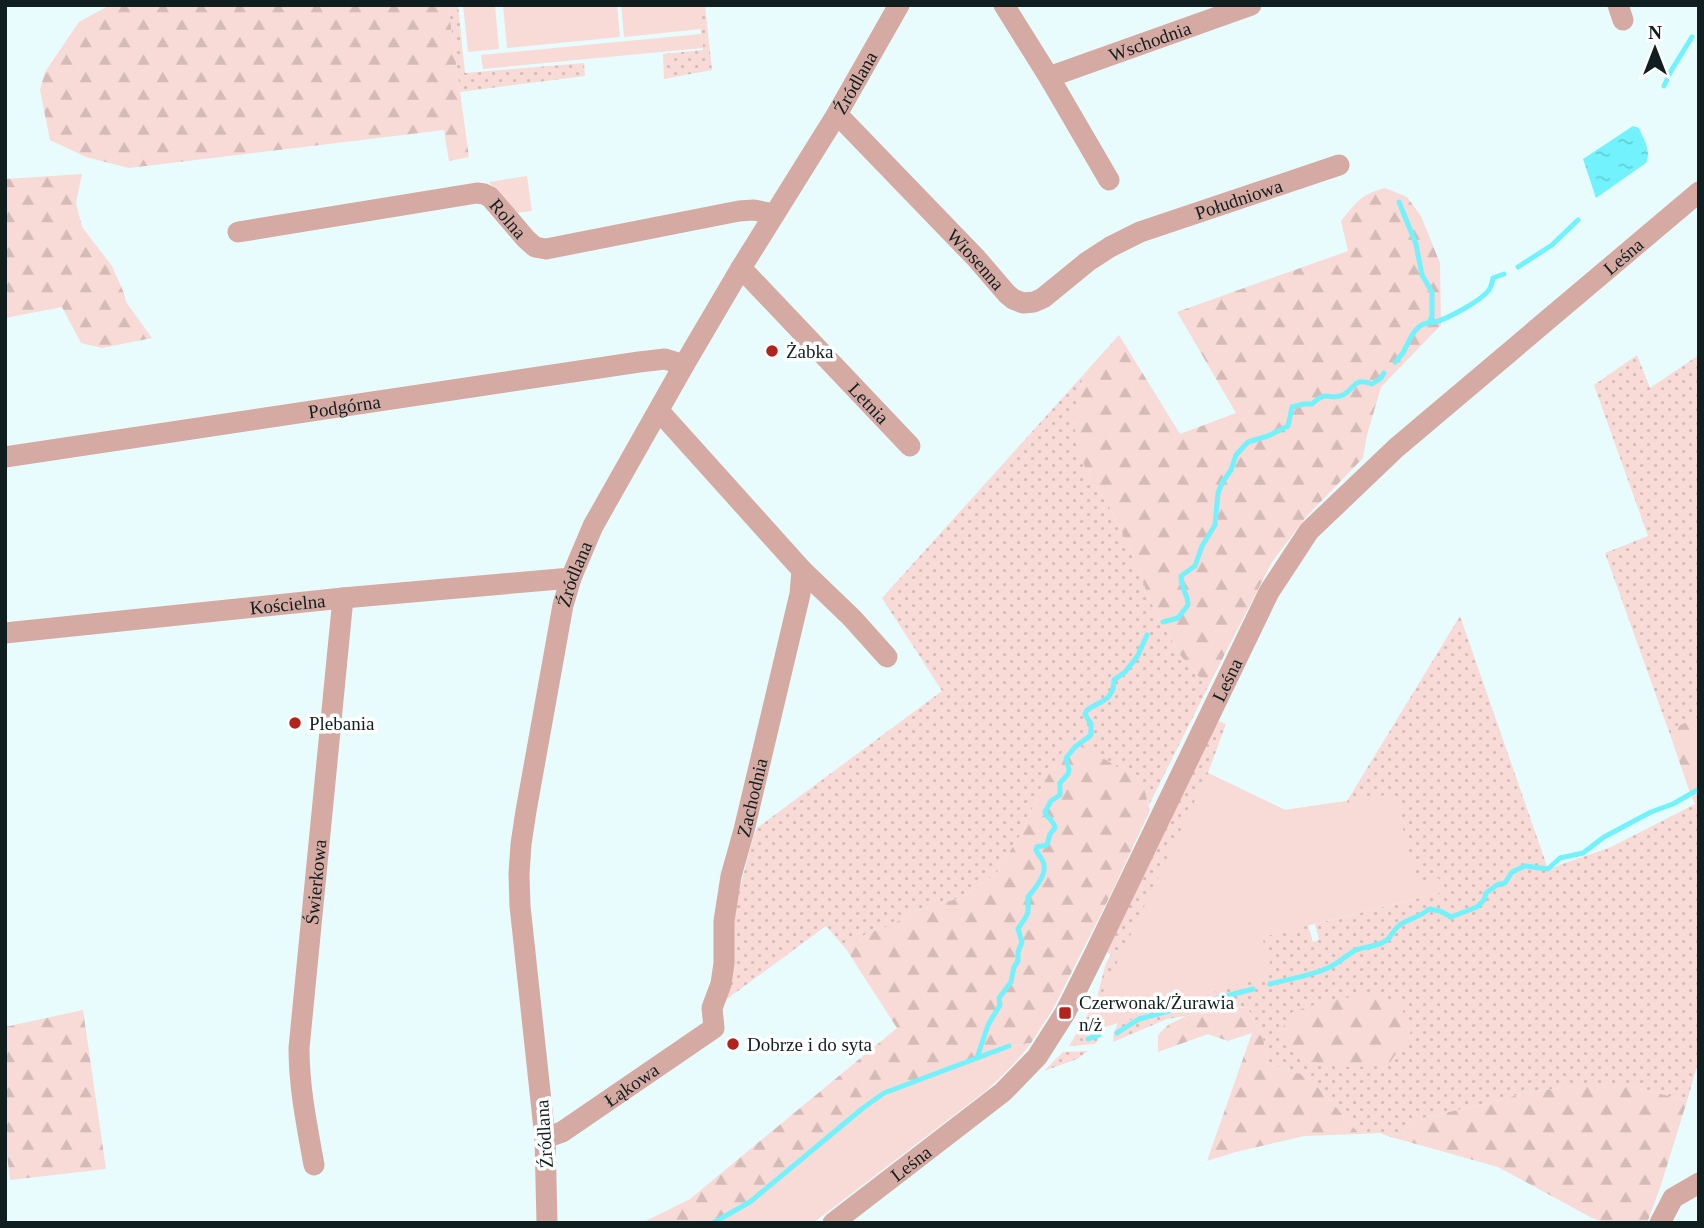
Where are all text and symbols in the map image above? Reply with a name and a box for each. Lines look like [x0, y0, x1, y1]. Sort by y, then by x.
north arrow [1620, 14, 1690, 84]
street label: Wschodnia [1106, 17, 1194, 65]
text: N [1648, 22, 1662, 43]
street label: Źródlana [829, 47, 881, 117]
street label: Południowa [1192, 174, 1286, 223]
street label: Rolna [486, 194, 531, 243]
street label: Wiosenna [943, 224, 1009, 294]
street label: Leśna [1599, 233, 1648, 279]
place label: Żabka [786, 341, 834, 362]
marker: Żabka [764, 343, 780, 359]
street label: Letnia [845, 378, 894, 428]
street label: Podgórna [307, 390, 382, 422]
street label: Źródlana [553, 537, 596, 609]
street label: Kościelna [249, 589, 327, 618]
street label: Leśna [1207, 654, 1246, 705]
place label: Plebania [309, 713, 375, 734]
marker: Plebania [287, 715, 303, 731]
street label: Zachodnia [732, 755, 771, 839]
street label: Świerkowa [301, 838, 330, 925]
place label: Czerwonak/Żurawia n/ż [1079, 992, 1235, 1035]
marker: Czerwonak/Żurawia n/ż [1057, 1005, 1073, 1021]
place label: Dobrze i do syta [747, 1034, 873, 1055]
marker: Dobrze i do syta [725, 1036, 741, 1052]
street label: Łąkowa [600, 1058, 663, 1111]
street label: Źródlana [531, 1098, 557, 1169]
street label: Leśna [886, 1141, 935, 1185]

